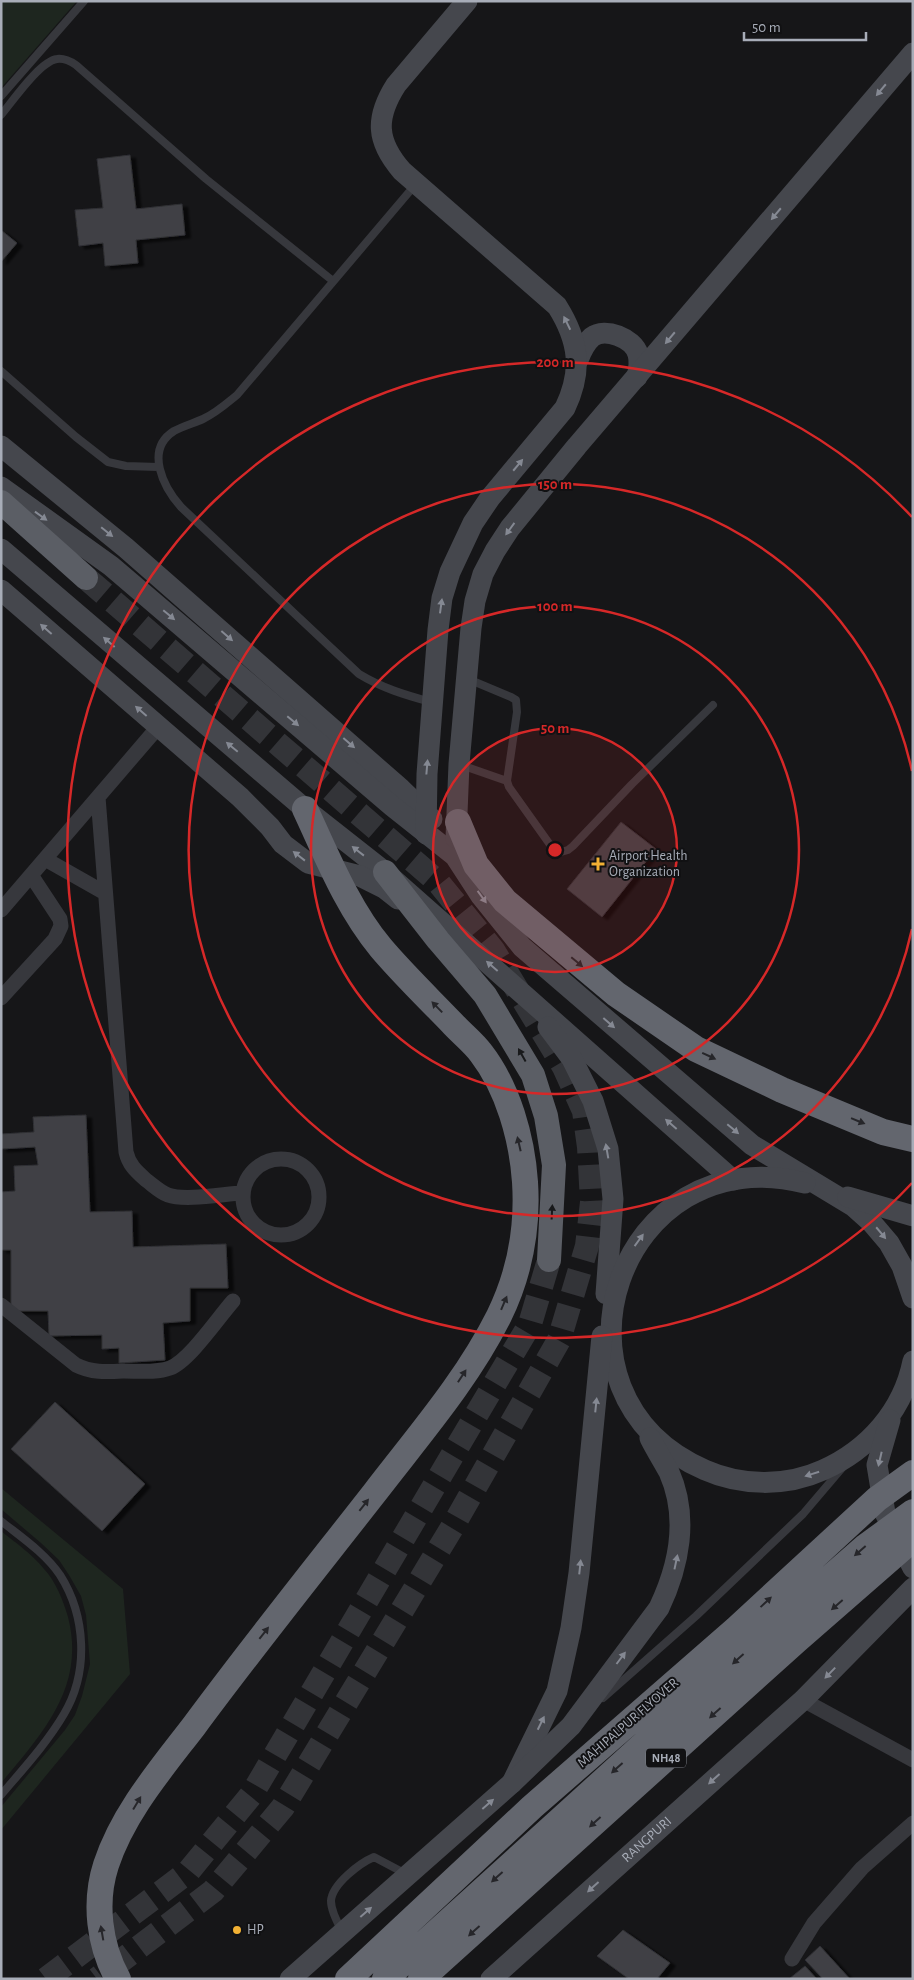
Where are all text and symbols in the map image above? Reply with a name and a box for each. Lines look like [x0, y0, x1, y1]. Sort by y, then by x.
scale bar [744, 10, 866, 42]
text: 50 m [752, 20, 781, 35]
one-way arrow [875, 84, 887, 96]
one-way arrow [770, 207, 781, 220]
one-way arrow [563, 316, 572, 331]
one-way arrow [665, 331, 676, 344]
text: 200 m [536, 355, 574, 370]
one-way arrow [513, 459, 524, 472]
text: 150 m [538, 477, 572, 492]
one-way arrow [34, 510, 47, 521]
one-way arrow [504, 522, 515, 535]
one-way arrow [101, 526, 113, 537]
one-way arrow [438, 597, 446, 613]
text: 100 m [537, 599, 573, 614]
one-way arrow [162, 610, 175, 621]
one-way arrow [40, 624, 52, 635]
one-way arrow [221, 630, 233, 641]
one-way arrow [103, 636, 116, 647]
one-way arrow [134, 705, 147, 716]
one-way arrow [286, 715, 299, 726]
text: 50 m [541, 721, 569, 736]
one-way arrow [343, 737, 355, 749]
one-way arrow [226, 742, 239, 753]
one-way arrow [424, 759, 432, 775]
centre of rings [546, 841, 564, 859]
one-way arrow [352, 845, 365, 856]
place label: Airport Health Organization [609, 849, 688, 879]
one-way arrow [293, 850, 306, 861]
marker: Airport Health Organization [591, 857, 605, 871]
one-way arrow [476, 890, 487, 903]
one-way arrow [570, 956, 583, 967]
one-way arrow [485, 961, 498, 972]
one-way arrow [431, 1002, 443, 1014]
one-way arrow [603, 1017, 615, 1029]
one-way arrow [517, 1048, 526, 1061]
one-way arrow [702, 1052, 716, 1060]
one-way arrow [665, 1118, 678, 1129]
one-way arrow [851, 1118, 865, 1126]
one-way arrow [726, 1123, 739, 1134]
one-way arrow [515, 1137, 523, 1152]
one-way arrow [603, 1142, 611, 1158]
one-way arrow [548, 1203, 556, 1219]
one-way arrow [876, 1227, 887, 1240]
one-way arrow [634, 1234, 645, 1247]
one-way arrow [500, 1295, 508, 1310]
one-way arrow [457, 1369, 467, 1382]
one-way arrow [592, 1397, 600, 1413]
one-way arrow [876, 1452, 884, 1467]
one-way arrow [804, 1471, 819, 1479]
one-way arrow [359, 1499, 370, 1512]
one-way arrow [853, 1546, 866, 1557]
one-way arrow [672, 1555, 680, 1570]
one-way arrow [576, 1558, 584, 1574]
one-way arrow [759, 1596, 771, 1608]
one-way arrow [830, 1600, 843, 1611]
one-way arrow [259, 1627, 270, 1640]
one-way arrow [616, 1651, 626, 1665]
one-way arrow [732, 1653, 744, 1665]
one-way arrow [824, 1666, 836, 1678]
street label: MAHIPALPUR FLYOVER [575, 1675, 681, 1770]
one-way arrow [709, 1708, 722, 1719]
one-way arrow [537, 1716, 545, 1730]
road number: NH48 [646, 1749, 686, 1768]
one-way arrow [612, 1762, 624, 1774]
one-way arrow [708, 1774, 721, 1785]
one-way arrow [132, 1797, 141, 1810]
one-way arrow [481, 1798, 493, 1810]
street label: RANGPURI [619, 1814, 674, 1865]
one-way arrow [589, 1816, 601, 1828]
one-way arrow [491, 1871, 503, 1883]
one-way arrow [586, 1882, 599, 1893]
one-way arrow [359, 1906, 371, 1918]
place label: HP [247, 1923, 264, 1937]
marker: HP [231, 1924, 243, 1936]
one-way arrow [98, 1925, 106, 1941]
one-way arrow [468, 1925, 480, 1937]

